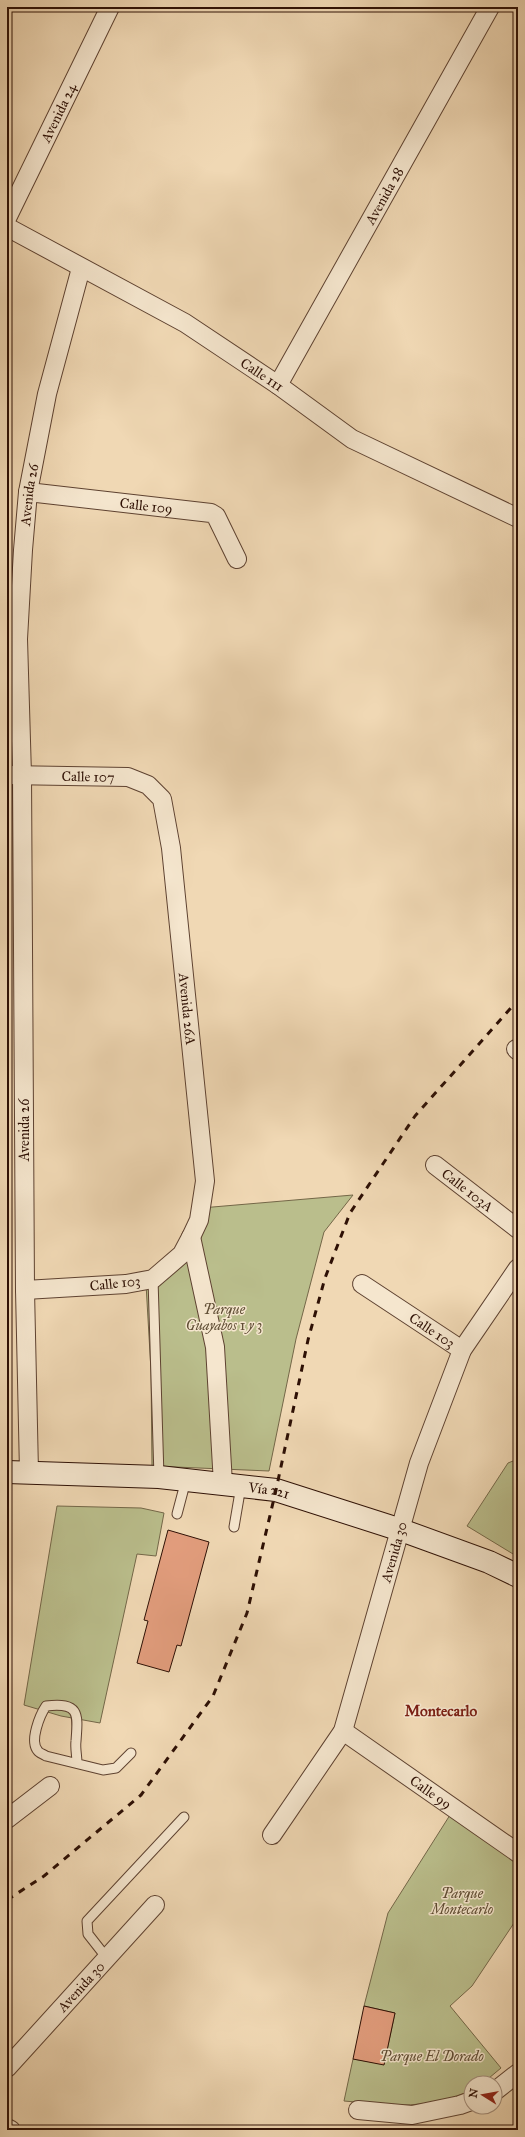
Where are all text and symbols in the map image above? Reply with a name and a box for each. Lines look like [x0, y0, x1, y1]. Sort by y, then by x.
street label: Avenida 24 [37, 80, 81, 146]
street label: Avenida 28 [361, 164, 407, 228]
street label: Calle 111 [237, 354, 287, 396]
street label: Avenida 26 [17, 461, 42, 527]
street label: Calle 109 [119, 495, 173, 518]
street label: Calle 107 [61, 768, 115, 786]
street label: Avenida 26A [175, 971, 199, 1046]
street label: Avenida 26 [16, 1098, 33, 1162]
street label: Calle 103A [438, 1165, 497, 1216]
street label: Calle 103 [89, 1272, 141, 1295]
park label: Parque Guayabos 1 y 3 [186, 1301, 262, 1334]
street label: Calle 103 [406, 1310, 458, 1352]
street label: Vía 221 [247, 1479, 292, 1503]
street label: Avenida 30 [377, 1520, 411, 1585]
district label: Montecarlo [405, 1702, 478, 1720]
street label: Calle 99 [406, 1772, 455, 1813]
park label: Parque Montecarlo [429, 1885, 493, 1918]
street label: Avenida 30 [53, 1958, 109, 2016]
park label: Parque El Dorado [380, 2048, 484, 2065]
north arrow [463, 2075, 503, 2115]
text: N [466, 2087, 481, 2099]

